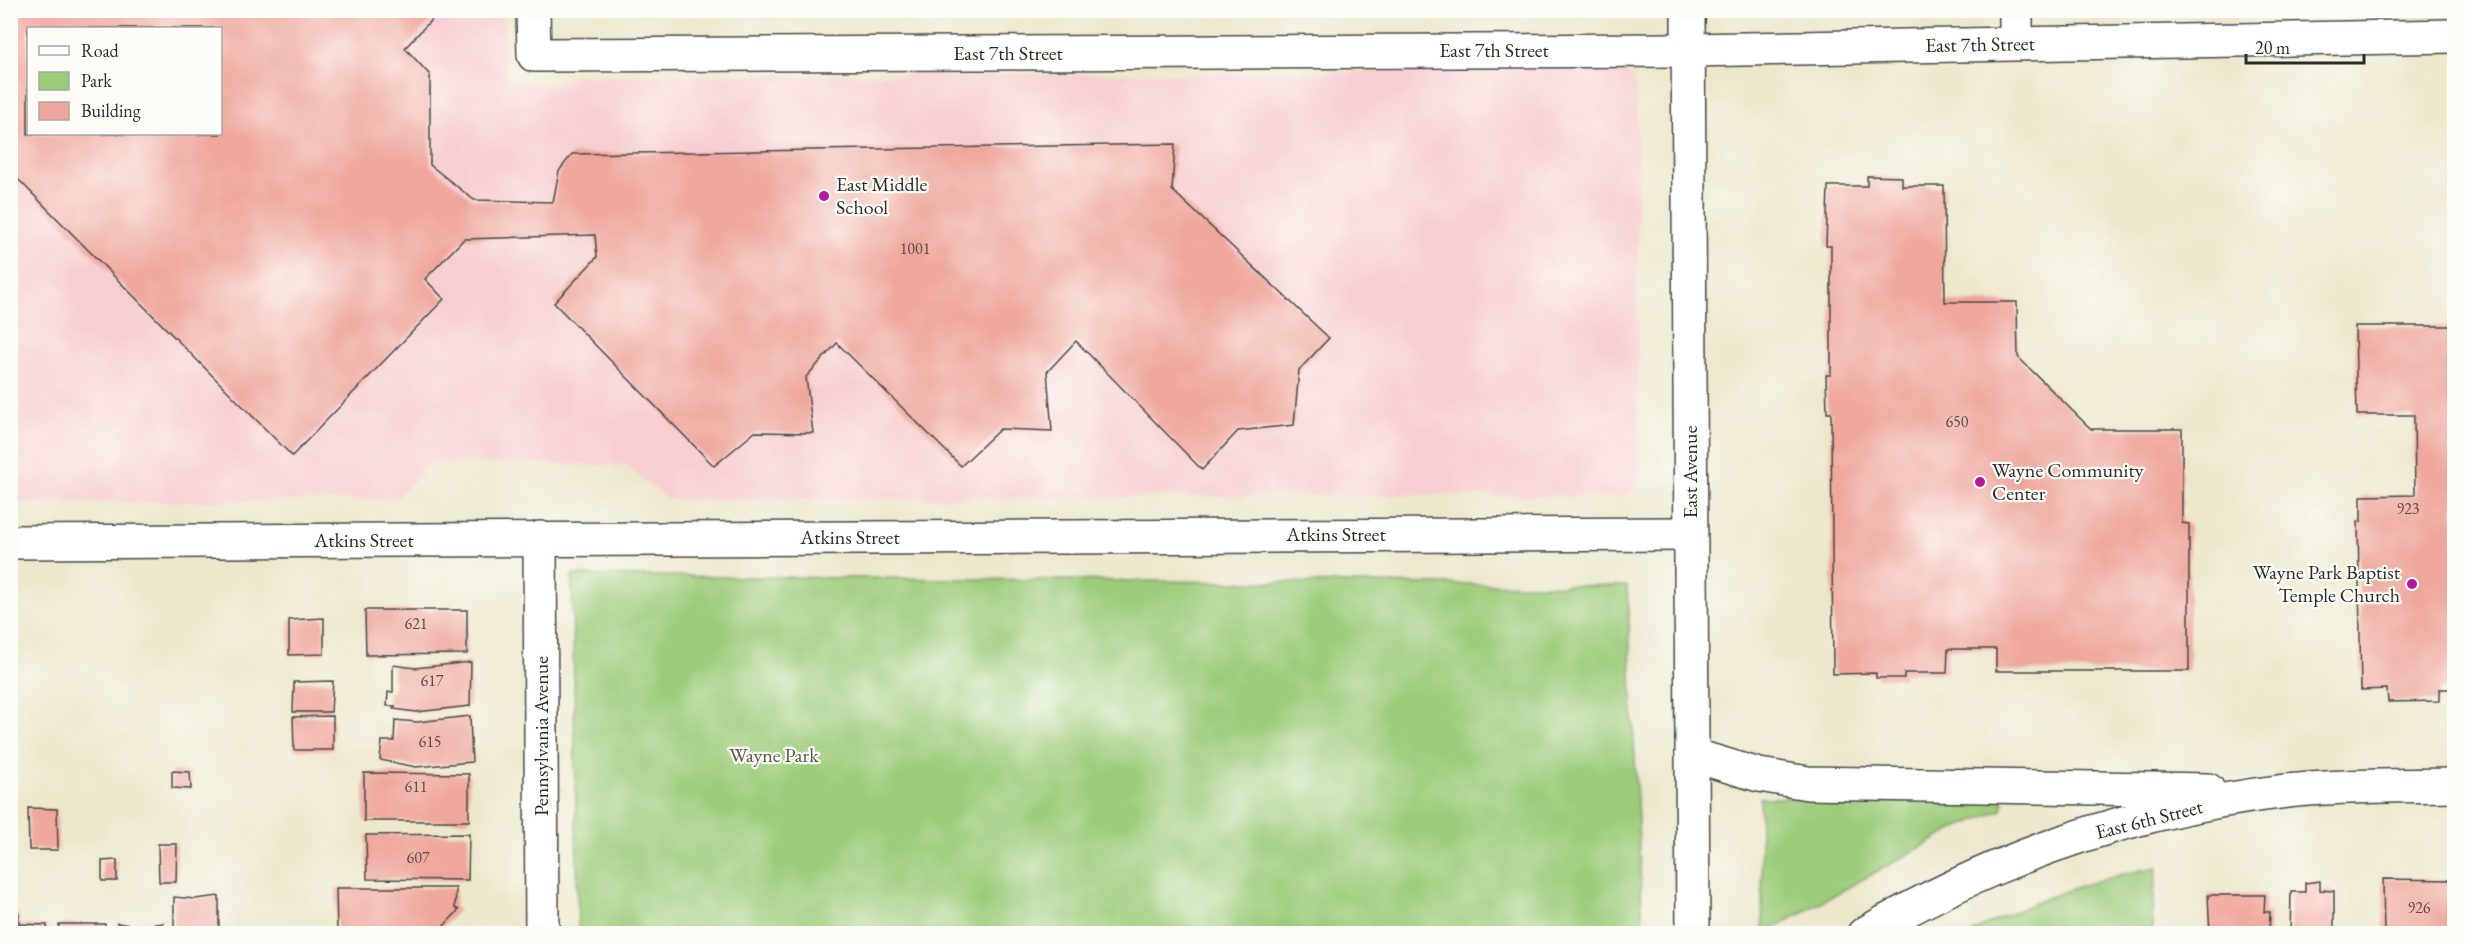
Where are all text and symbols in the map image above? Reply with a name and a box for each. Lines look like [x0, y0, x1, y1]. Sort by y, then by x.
legend [27, 27, 222, 135]
scale bar [2246, 27, 2364, 65]
street label: East 7th Street [1925, 30, 2036, 58]
text: 20 m [2255, 36, 2290, 59]
street label: East 7th Street [1439, 37, 1550, 63]
text: Road [81, 39, 120, 62]
street label: East 7th Street [953, 40, 1064, 66]
text: Park [81, 69, 112, 92]
text: Building [81, 99, 141, 122]
place label: East Middle School [836, 171, 927, 220]
marker: East Middle School [817, 189, 831, 203]
house number: 1001 [900, 238, 930, 259]
house number: 650 [1945, 411, 1969, 432]
street label: East Avenue [1677, 425, 1703, 518]
place label: Wayne Community Center [1992, 457, 2144, 506]
marker: Wayne Community Center [1973, 475, 1987, 489]
house number: 923 [2396, 498, 2420, 519]
street label: Atkins Street [1285, 521, 1386, 547]
street label: Atkins Street [799, 524, 900, 550]
street label: Atkins Street [313, 527, 414, 553]
place label: Wayne Park Baptist Temple Church [2253, 559, 2401, 608]
marker: Wayne Park Baptist Temple Church [2405, 577, 2419, 591]
house number: 621 [404, 613, 428, 634]
street label: Pennsylvania Avenue [528, 656, 554, 816]
house number: 617 [420, 670, 444, 691]
house number: 615 [418, 731, 442, 752]
park label: Wayne Park [729, 742, 819, 768]
house number: 611 [404, 776, 428, 797]
street label: East 6th Street [2093, 793, 2206, 845]
house number: 607 [406, 847, 430, 868]
house number: 926 [2407, 897, 2431, 918]

